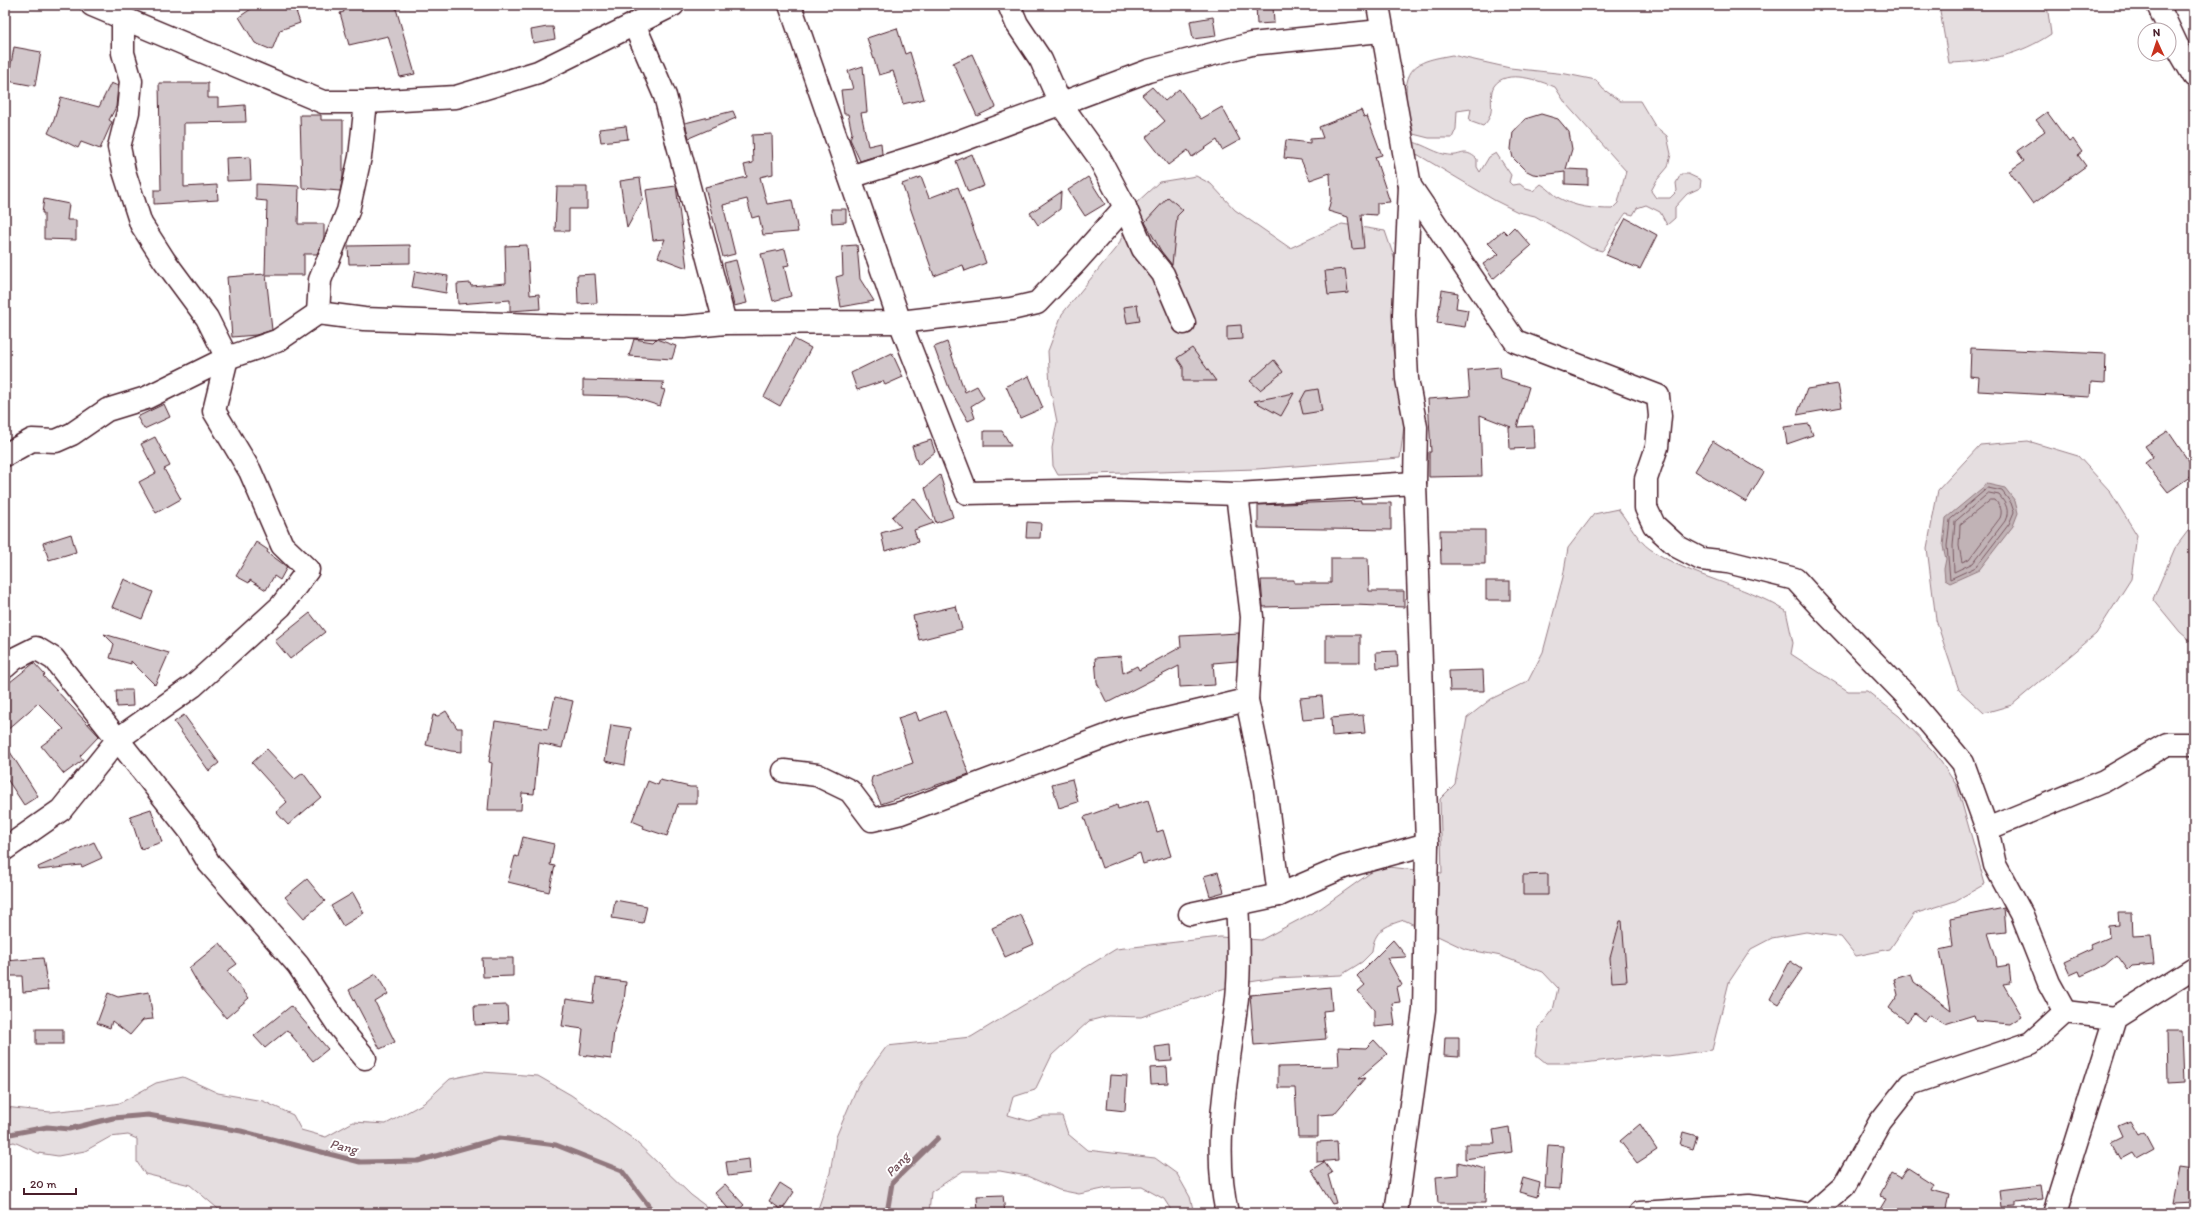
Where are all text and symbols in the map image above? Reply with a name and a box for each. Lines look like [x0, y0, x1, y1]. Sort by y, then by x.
north arrow [2137, 22, 2177, 62]
text: N [2152, 26, 2161, 39]
water label: Pang [329, 1136, 360, 1157]
water label: Pang [882, 1148, 913, 1180]
scale bar [24, 1170, 76, 1196]
text: 20 m [30, 1177, 57, 1191]

